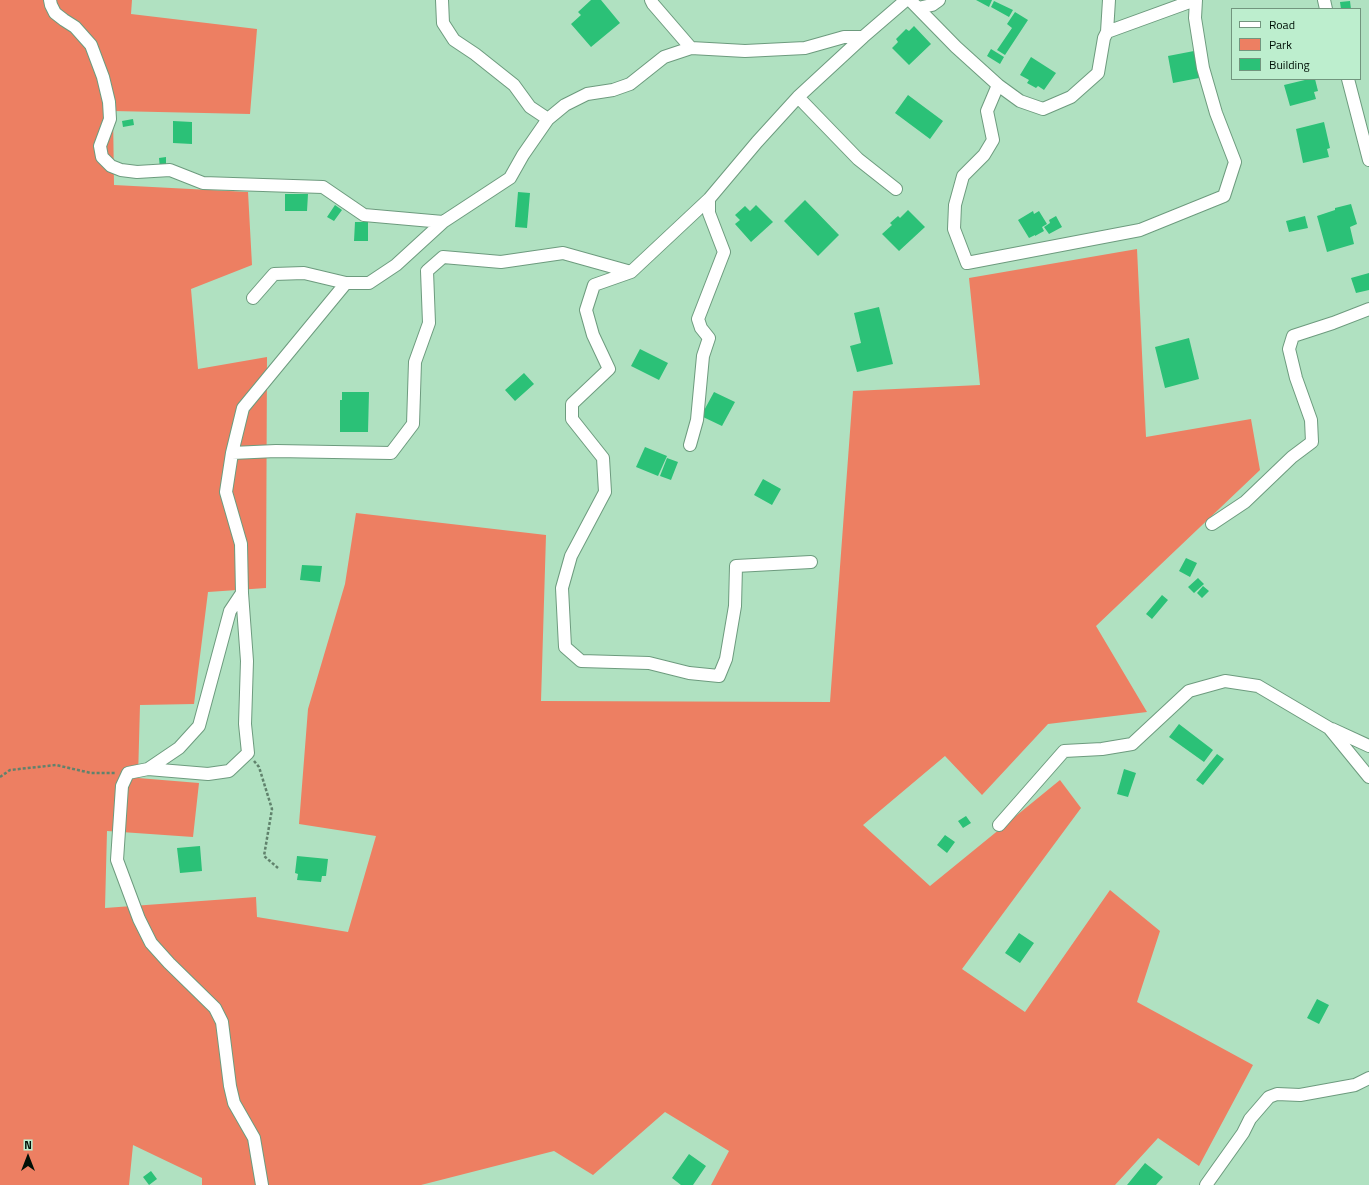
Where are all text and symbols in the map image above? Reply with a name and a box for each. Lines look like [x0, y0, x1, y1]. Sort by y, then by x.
legend [1231, 8, 1361, 80]
text: Road [1269, 15, 1295, 34]
text: Park [1269, 35, 1292, 54]
text: Building [1269, 55, 1310, 74]
north arrow [8, 1137, 48, 1177]
text: N [24, 1137, 32, 1153]

